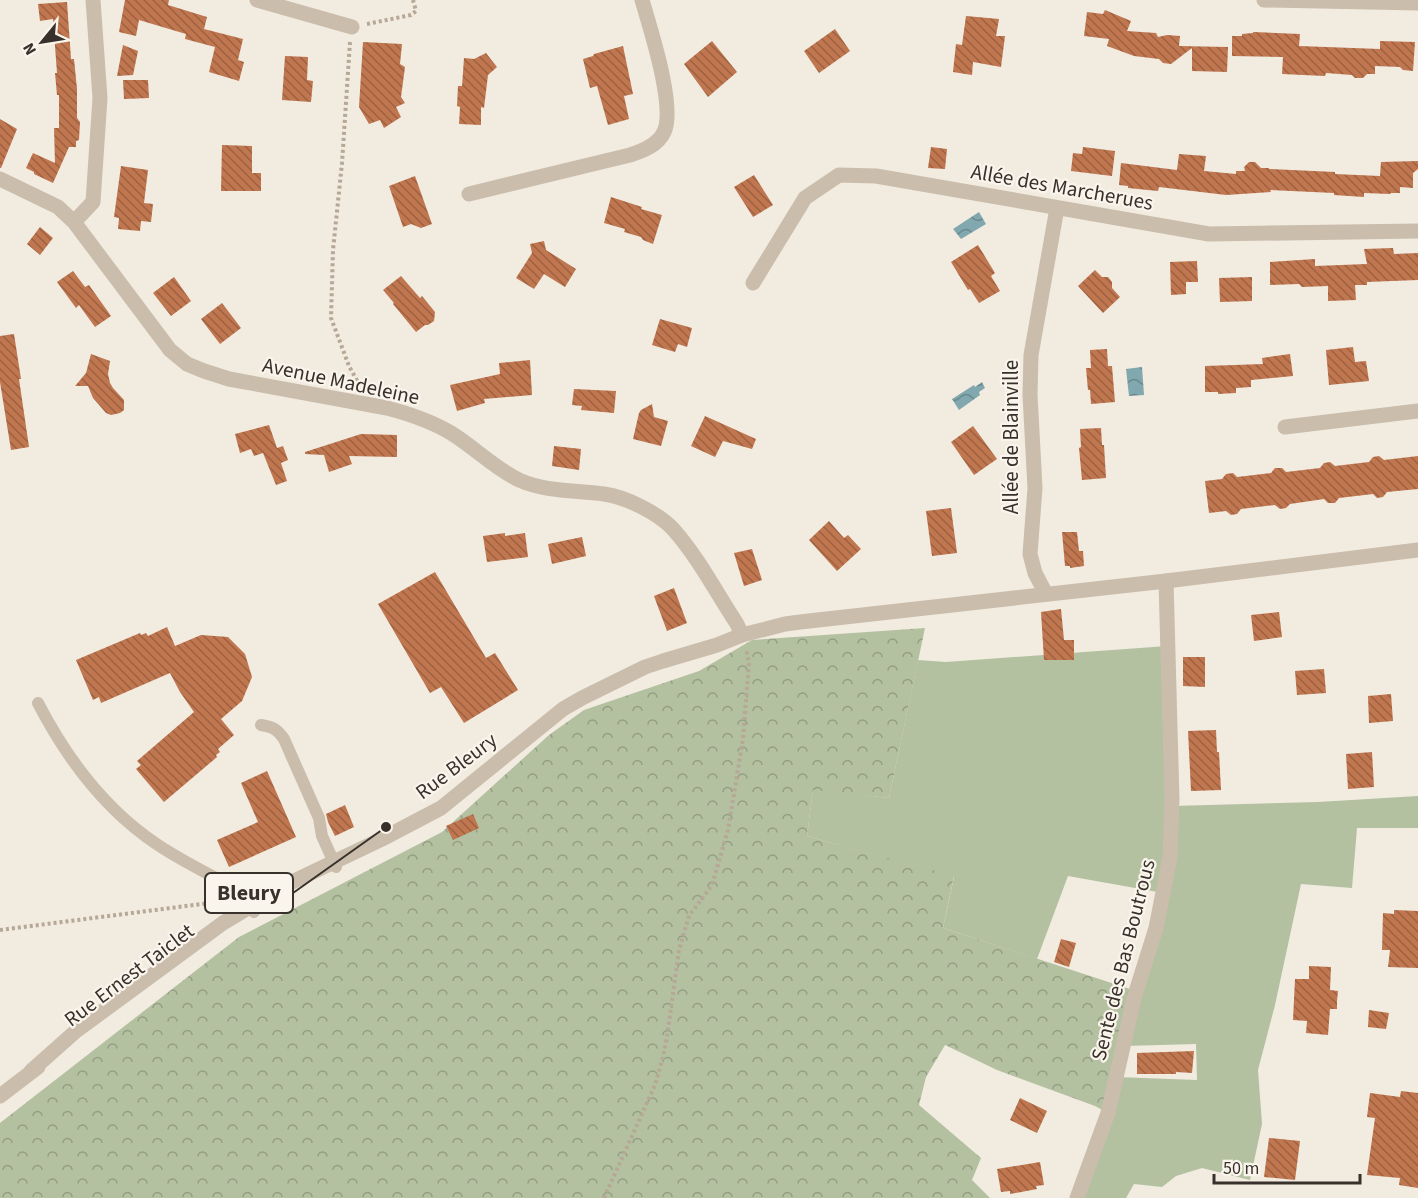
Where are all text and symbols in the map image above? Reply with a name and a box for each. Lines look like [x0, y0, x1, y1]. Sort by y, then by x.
north arrow [12, 12, 72, 72]
text: N [18, 39, 42, 59]
street label: Allée des Marcherues [969, 156, 1156, 218]
street label: Avenue Madeleine [260, 350, 422, 412]
street label: Allée de Blainville [996, 360, 1026, 514]
street label: Rue Bleury [409, 725, 503, 807]
street label: Sente des Bas Boutrous [1083, 856, 1163, 1064]
callout: Bleury [205, 873, 293, 913]
text: Bleury [217, 877, 281, 909]
street label: Rue Ernest Taiclet [58, 916, 200, 1034]
scale bar [1214, 1147, 1360, 1185]
text: 50 m [1223, 1156, 1259, 1181]

